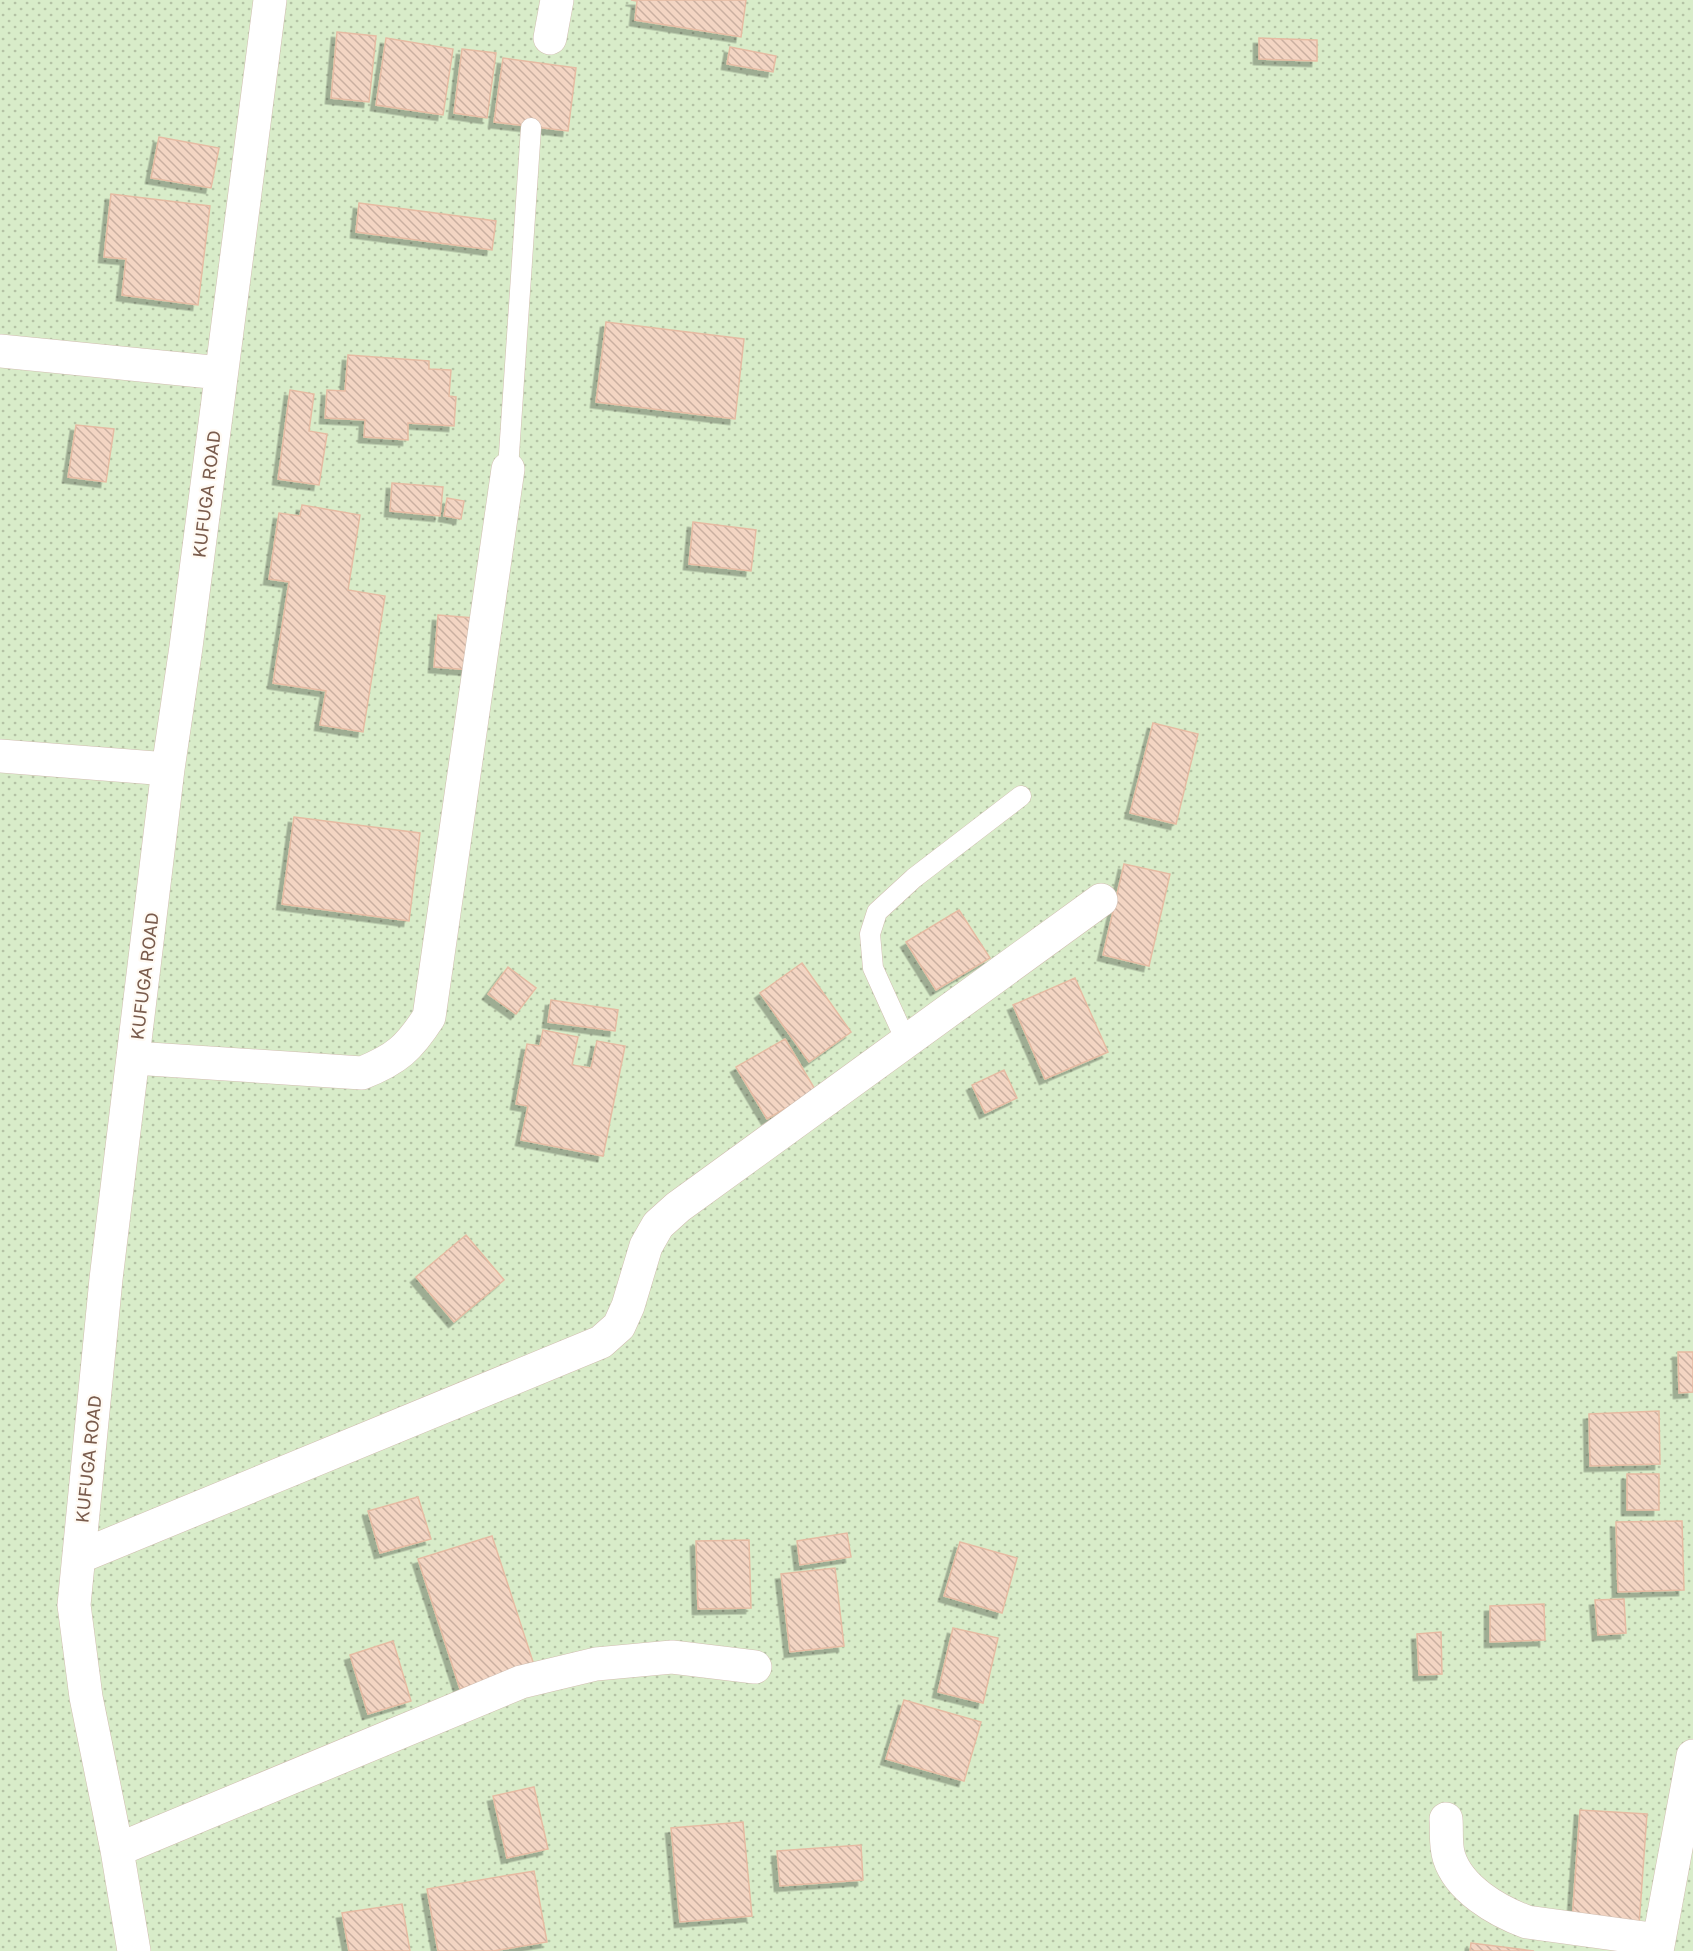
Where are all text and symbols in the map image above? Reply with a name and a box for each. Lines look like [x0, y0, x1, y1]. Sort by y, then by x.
street label: KUFUGA ROAD [187, 429, 225, 559]
street label: KUFUGA ROAD [125, 911, 163, 1041]
street label: KUFUGA ROAD [70, 1394, 106, 1524]

